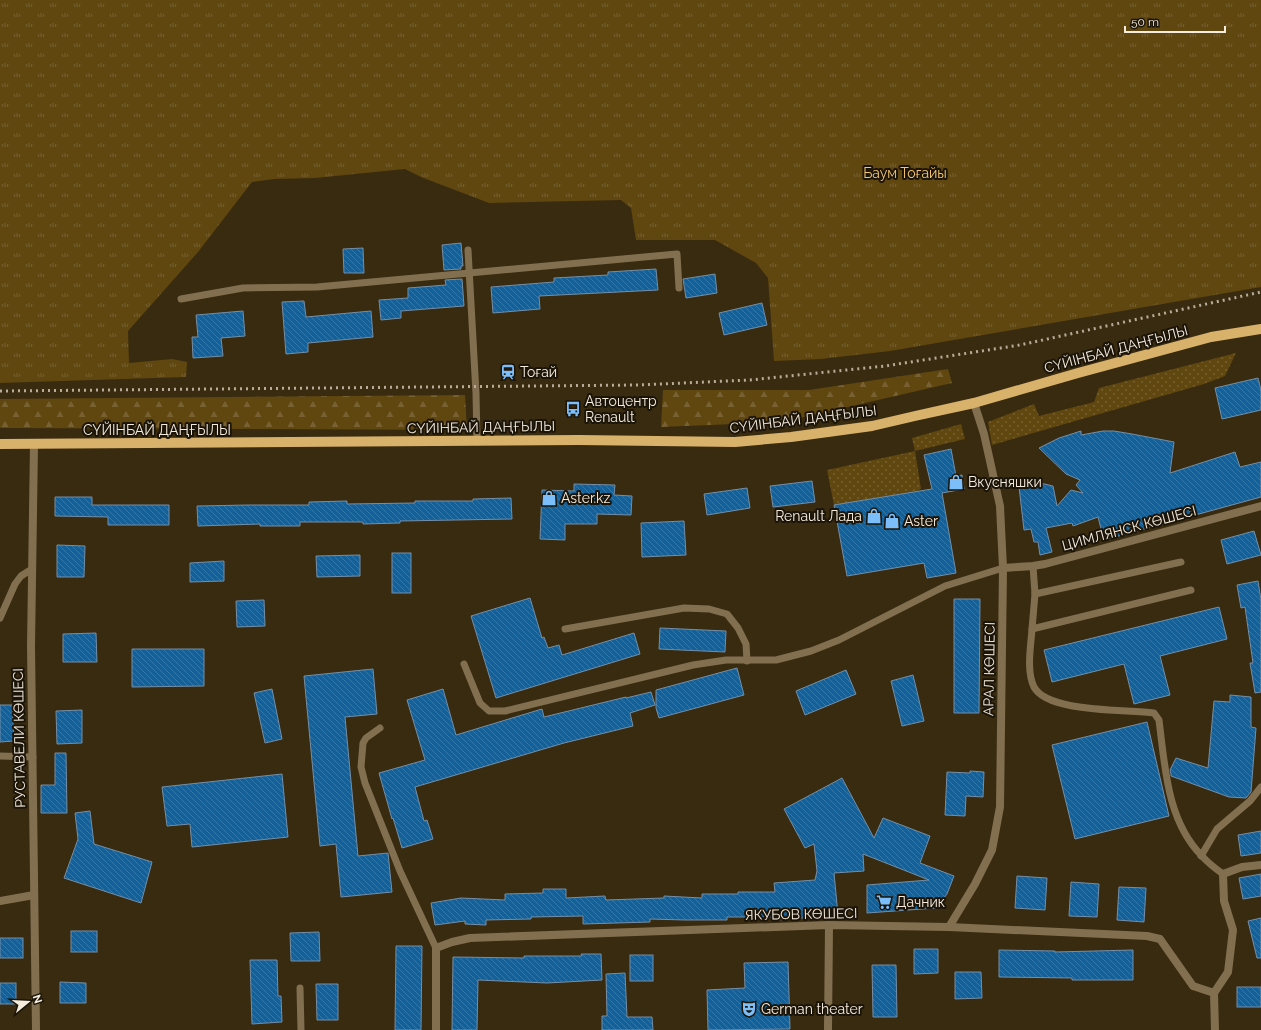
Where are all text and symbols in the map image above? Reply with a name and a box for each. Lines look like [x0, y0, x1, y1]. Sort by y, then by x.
scale bar [1125, 8, 1225, 34]
text: 50 m [1131, 15, 1159, 29]
park label: Баум Тоғайы [863, 165, 947, 181]
street label: СҮЙІНБАЙ ДАҢҒЫЛЫ [1042, 321, 1190, 376]
station icon: Тоғай [499, 363, 517, 381]
place label: Тоғай [520, 364, 557, 380]
place label: Автоцентр Renault [585, 393, 657, 425]
bus stop icon: Автоцентр Renault [564, 400, 582, 418]
street label: СҮЙІНБАЙ ДАҢҒЫЛЫ [728, 401, 877, 436]
street label: СҮЙІНБАЙ ДАҢҒЫЛЫ [407, 417, 555, 436]
street label: СҮЙІНБАЙ ДАҢҒЫЛЫ [83, 421, 231, 438]
shop icon: Вкусняшки [947, 473, 965, 491]
place label: Вкусняшки [968, 474, 1042, 490]
shop icon: Aster.kz [540, 489, 558, 507]
place label: Aster.kz [561, 490, 611, 506]
street label: ЦИМЛЯНСК КӨШЕСІ [1060, 502, 1198, 554]
shop icon: Renault Лада [865, 507, 883, 525]
place label: Renault Лада [775, 508, 862, 524]
shop icon: Aster [883, 512, 901, 530]
place label: Aster [904, 513, 938, 529]
street label: АРАЛ КӨШЕСІ [980, 622, 998, 716]
street label: РУСТАВЕЛИ КӨШЕСІ [10, 668, 28, 808]
supermarket icon: Дачник [875, 893, 893, 911]
place label: Дачник [896, 894, 945, 910]
street label: ЯКУБОВ КӨШЕСІ [745, 905, 857, 923]
north arrow [8, 982, 48, 1022]
text: N [30, 993, 45, 1005]
theatre icon: German theater [740, 1000, 758, 1018]
place label: German theater [761, 1001, 863, 1017]

